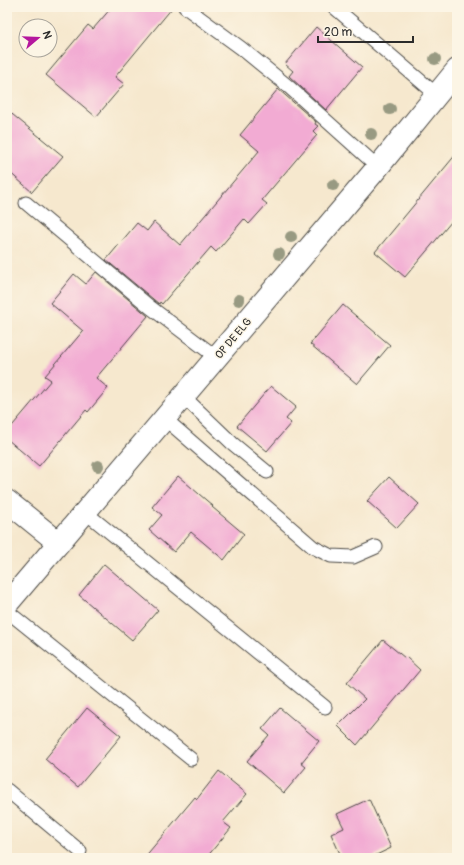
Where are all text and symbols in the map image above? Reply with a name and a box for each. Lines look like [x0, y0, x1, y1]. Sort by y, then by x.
north arrow [18, 18, 58, 58]
scale bar [318, 18, 413, 44]
text: 20 m [324, 25, 353, 40]
text: N [40, 29, 55, 41]
street label: OP DE ELG [212, 315, 254, 362]

